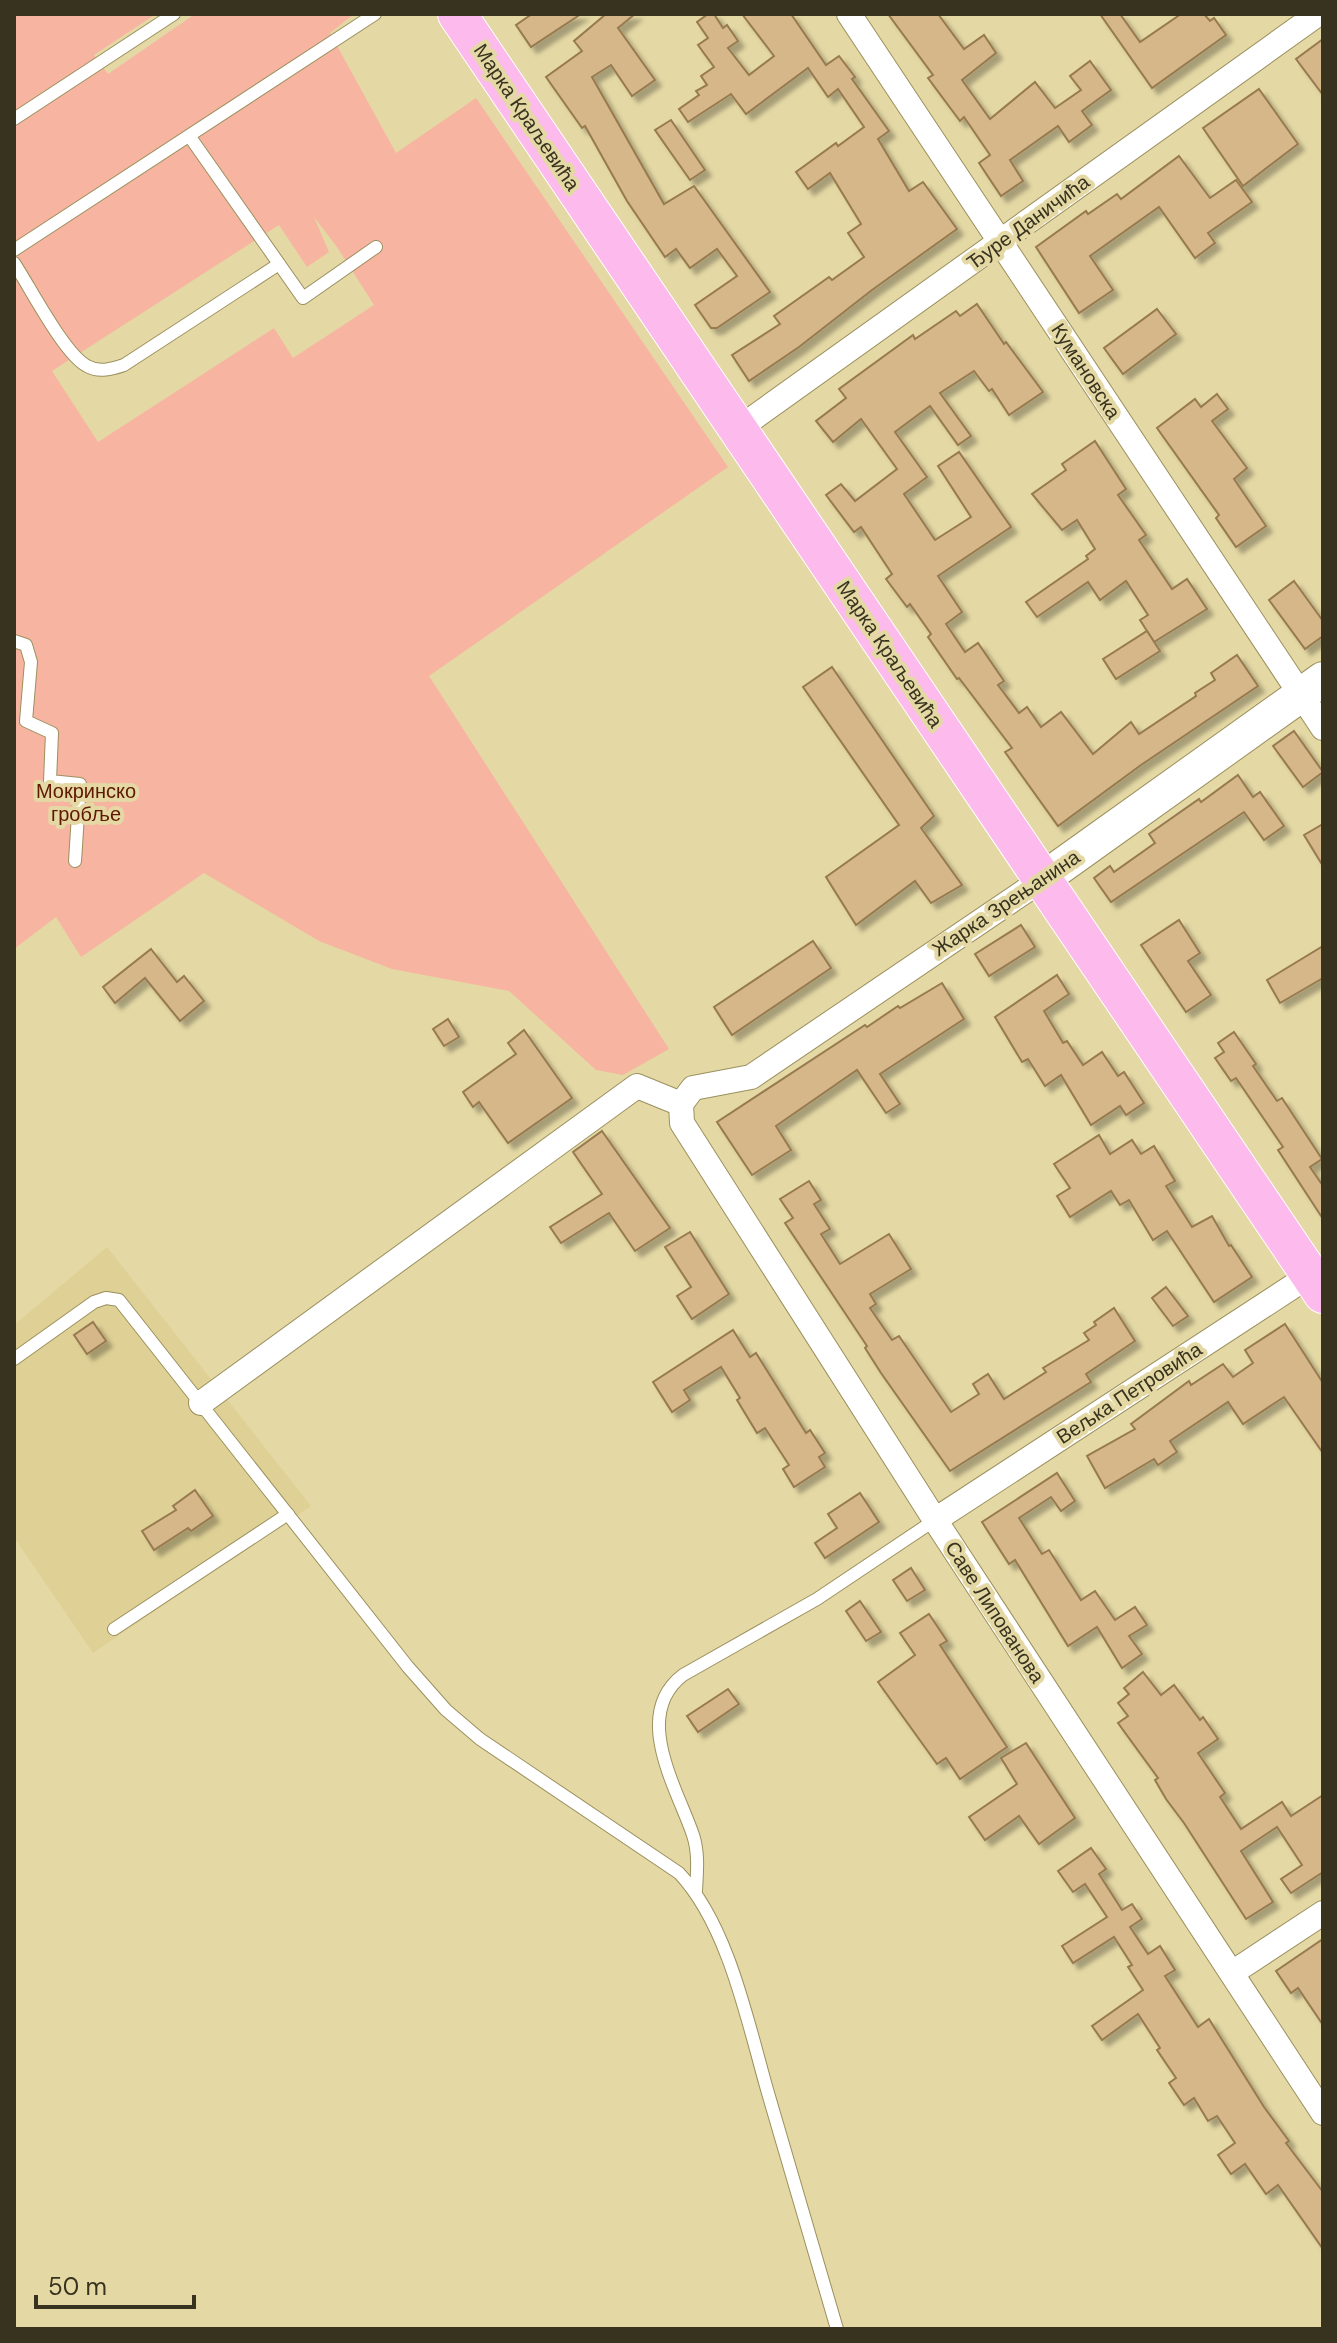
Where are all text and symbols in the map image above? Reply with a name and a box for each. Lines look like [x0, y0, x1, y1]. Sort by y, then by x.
street label: Марка Краљевића [468, 38, 586, 196]
street label: Ђуре Даничића [962, 168, 1095, 275]
street label: Кумановска [1045, 318, 1127, 425]
street label: Марка Краљевића [831, 575, 949, 733]
park label: Мокринско гробље [36, 778, 136, 827]
street label: Жарка Зрењанина [927, 843, 1086, 962]
street label: Вељка Петровића [1051, 1336, 1207, 1450]
street label: Саве Липованова [939, 1536, 1051, 1689]
scale bar [36, 2259, 194, 2309]
text: 50 m [48, 2271, 107, 2302]

